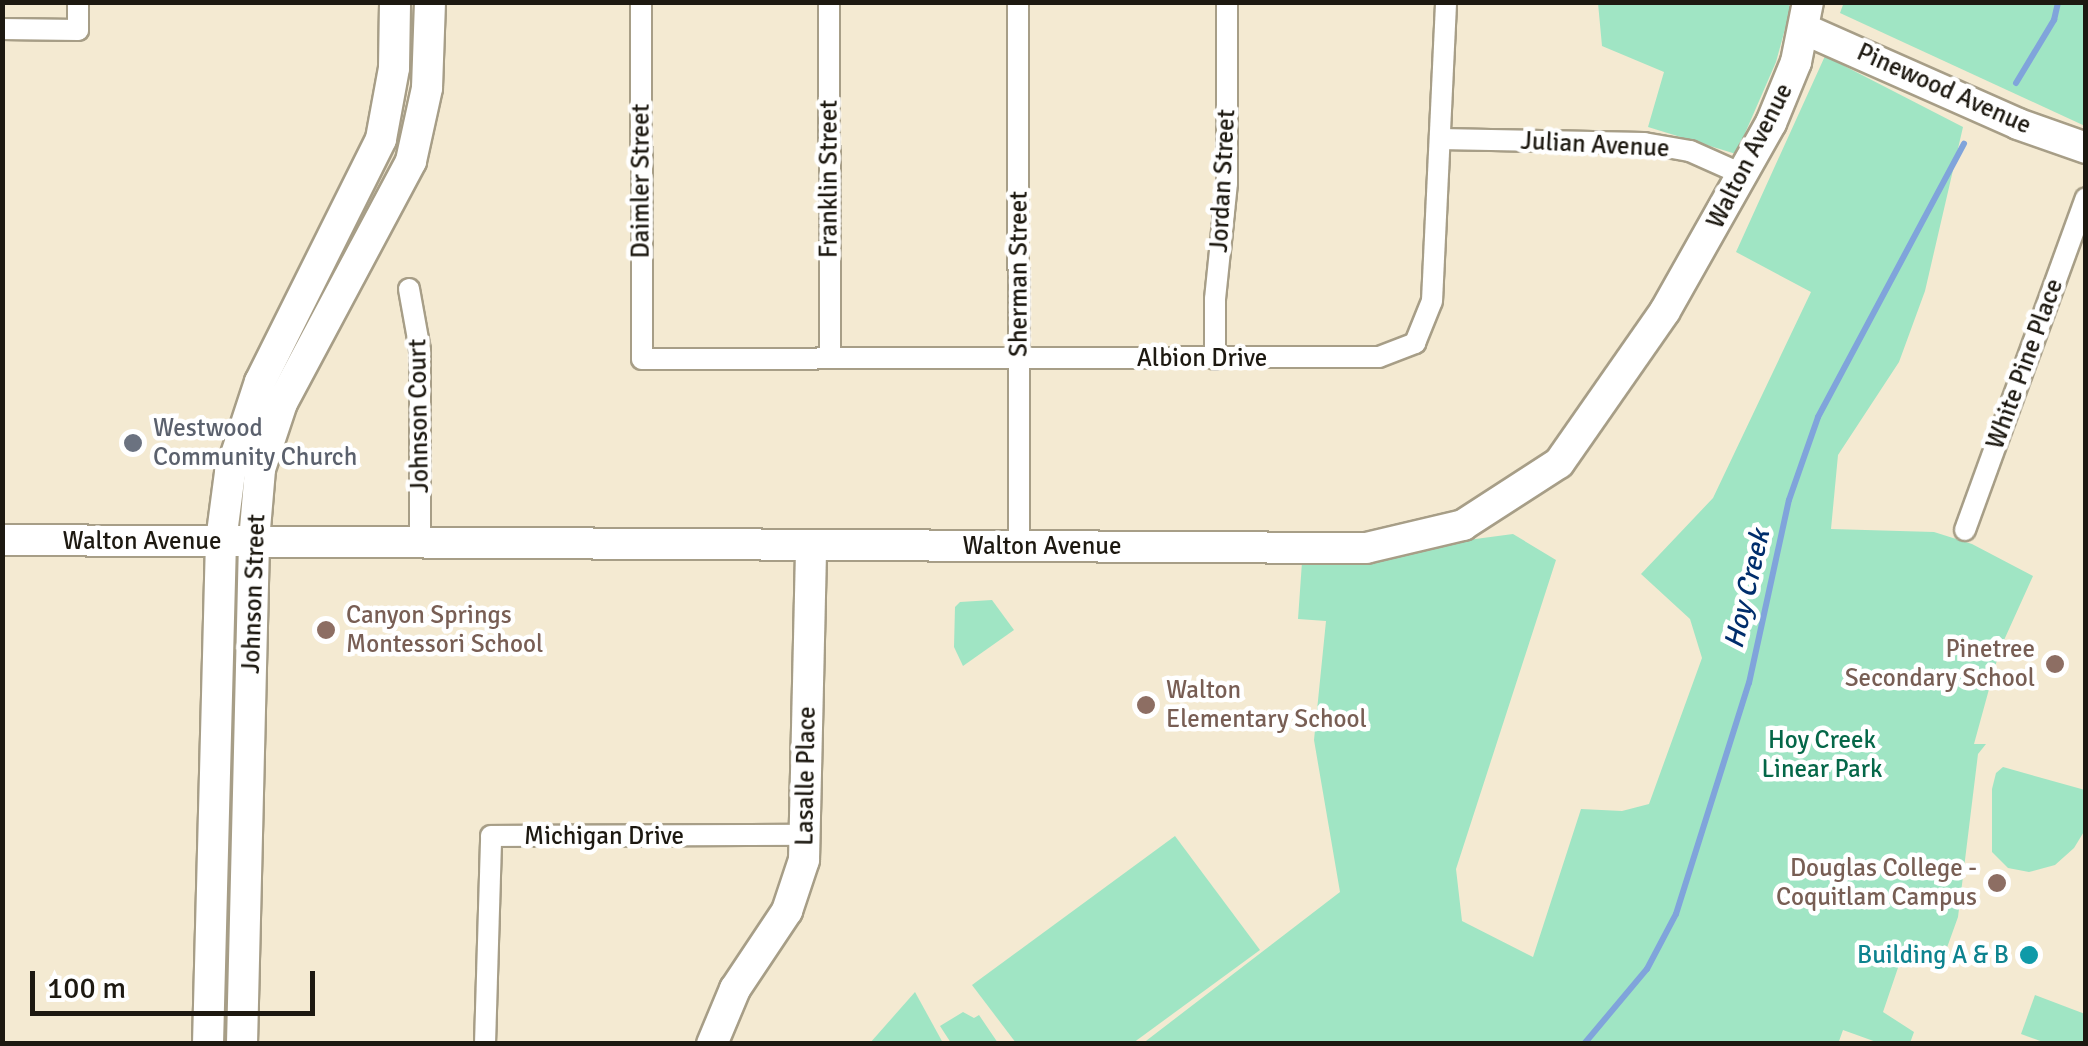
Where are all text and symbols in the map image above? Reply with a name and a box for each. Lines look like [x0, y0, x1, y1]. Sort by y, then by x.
street label: Pinewood Avenue [1852, 37, 2036, 141]
street label: Walton Avenue [1701, 78, 1799, 234]
street label: Franklin Street [814, 100, 844, 258]
street label: Daimler Street [626, 104, 656, 258]
street label: Jordan Street [1204, 109, 1242, 253]
street label: Julian Avenue [1520, 126, 1670, 164]
street label: Sherman Street [1004, 191, 1034, 357]
street label: White Pine Place [1980, 275, 2070, 453]
street label: Johnson Court [403, 338, 435, 494]
street label: Albion Drive [1137, 343, 1267, 373]
place label: Westwood Community Church [153, 414, 357, 473]
marker: Westwood Community Church [122, 432, 144, 454]
street label: Johnson Street [236, 514, 272, 674]
street label: Walton Avenue [63, 526, 221, 556]
water label: Hoy Creek [1717, 526, 1777, 652]
street label: Walton Avenue [963, 531, 1121, 561]
place label: Canyon Springs Montessori School [346, 601, 543, 660]
marker: Canyon Springs Montessori School [315, 619, 337, 641]
place label: Pinetree Secondary School [1845, 635, 2035, 694]
marker: Pinetree Secondary School [2044, 653, 2066, 675]
place label: Walton Elementary School [1166, 676, 1367, 735]
marker: Walton Elementary School [1135, 694, 1157, 716]
street label: Lasalle Place [790, 706, 822, 846]
park label: Hoy Creek Linear Park [1762, 726, 1882, 785]
street label: Michigan Drive [524, 821, 684, 851]
place label: Douglas College - Coquitlam Campus [1776, 854, 1977, 913]
marker: Douglas College - Coquitlam Campus [1986, 872, 2008, 894]
place label: Building A & B [1857, 940, 2009, 970]
marker: Building A & B [2018, 944, 2040, 966]
scale bar [35, 951, 320, 1013]
text: 100 m [47, 970, 126, 1007]

